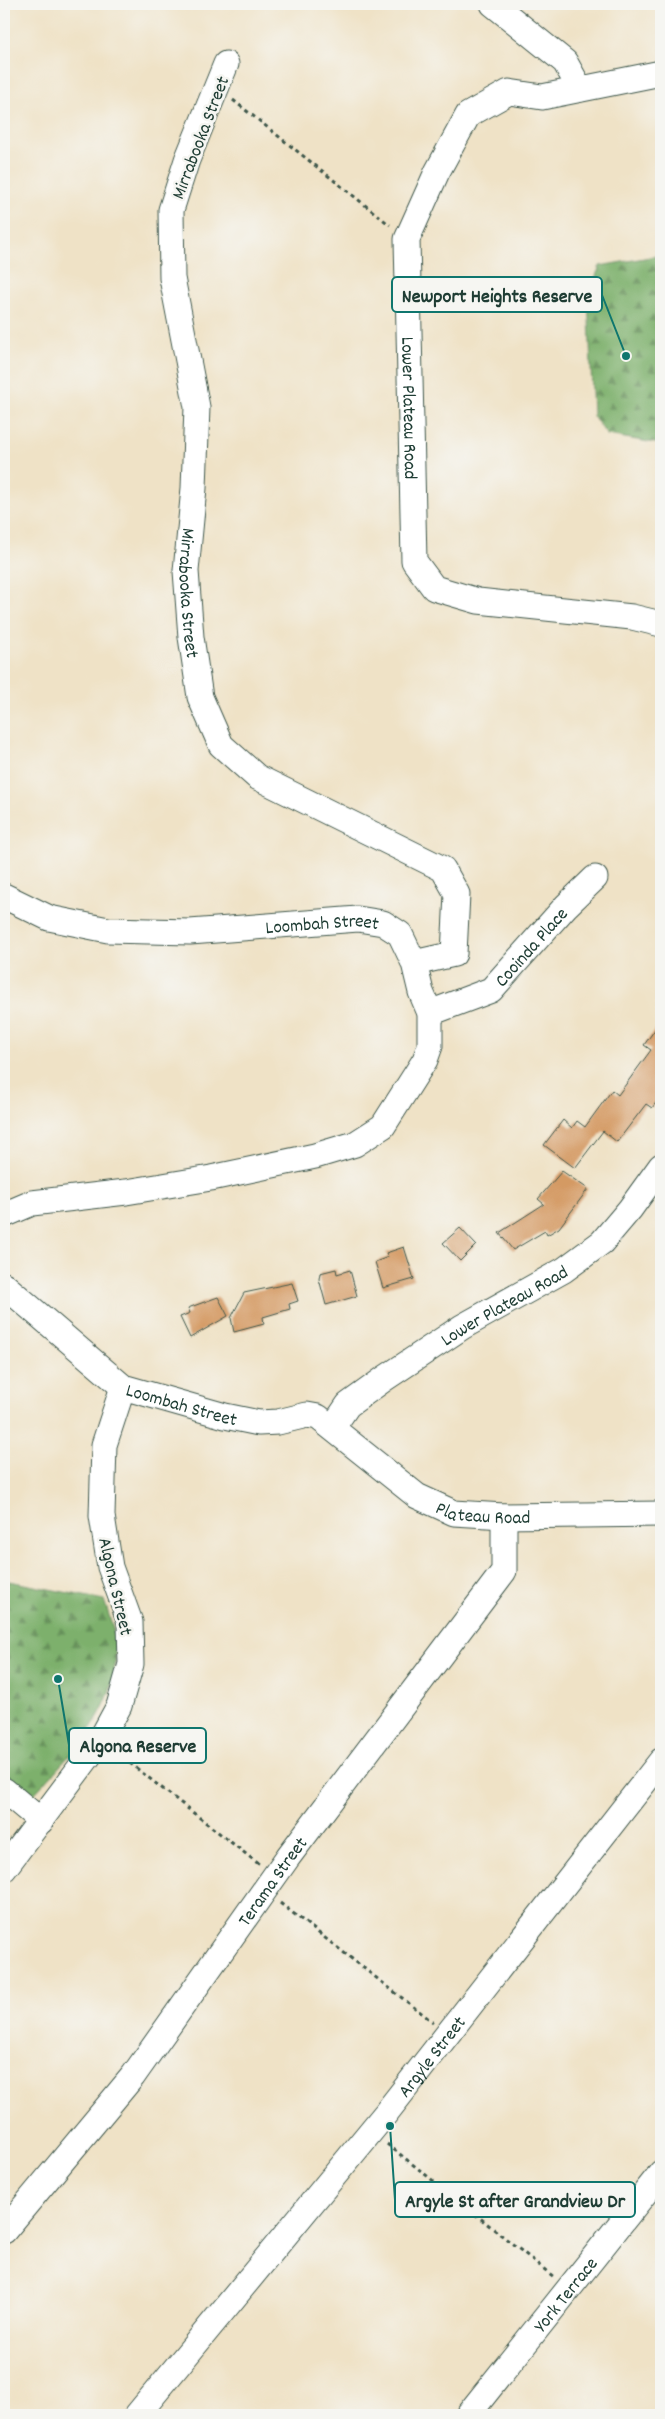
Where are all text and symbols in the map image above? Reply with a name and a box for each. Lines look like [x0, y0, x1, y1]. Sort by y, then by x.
street label: Mirrabooka Street [166, 73, 238, 204]
callout: Newport Heights Reserve [392, 277, 602, 312]
text: Newport Heights Reserve [402, 284, 592, 312]
street label: Lower Plateau Road [392, 336, 422, 480]
street label: Mirrabooka Street [169, 527, 204, 660]
street label: Cooinda Place [490, 903, 576, 994]
street label: Loombah Street [265, 909, 381, 943]
street label: Lower Plateau Road [436, 1260, 574, 1355]
street label: Loombah Street [122, 1379, 239, 1435]
street label: Plateau Road [430, 1496, 530, 1533]
street label: Algona Street [89, 1535, 138, 1638]
callout: Algona Reserve [69, 1728, 206, 1763]
text: Algona Reserve [80, 1734, 197, 1762]
street label: Terama Street [233, 1832, 316, 1933]
street label: Argyle Street [393, 2011, 474, 2104]
callout: Argyle St after Grandview Dr [395, 2182, 635, 2217]
text: Argyle St after Grandview Dr [405, 2189, 626, 2217]
street label: York Terrace [529, 2253, 606, 2339]

